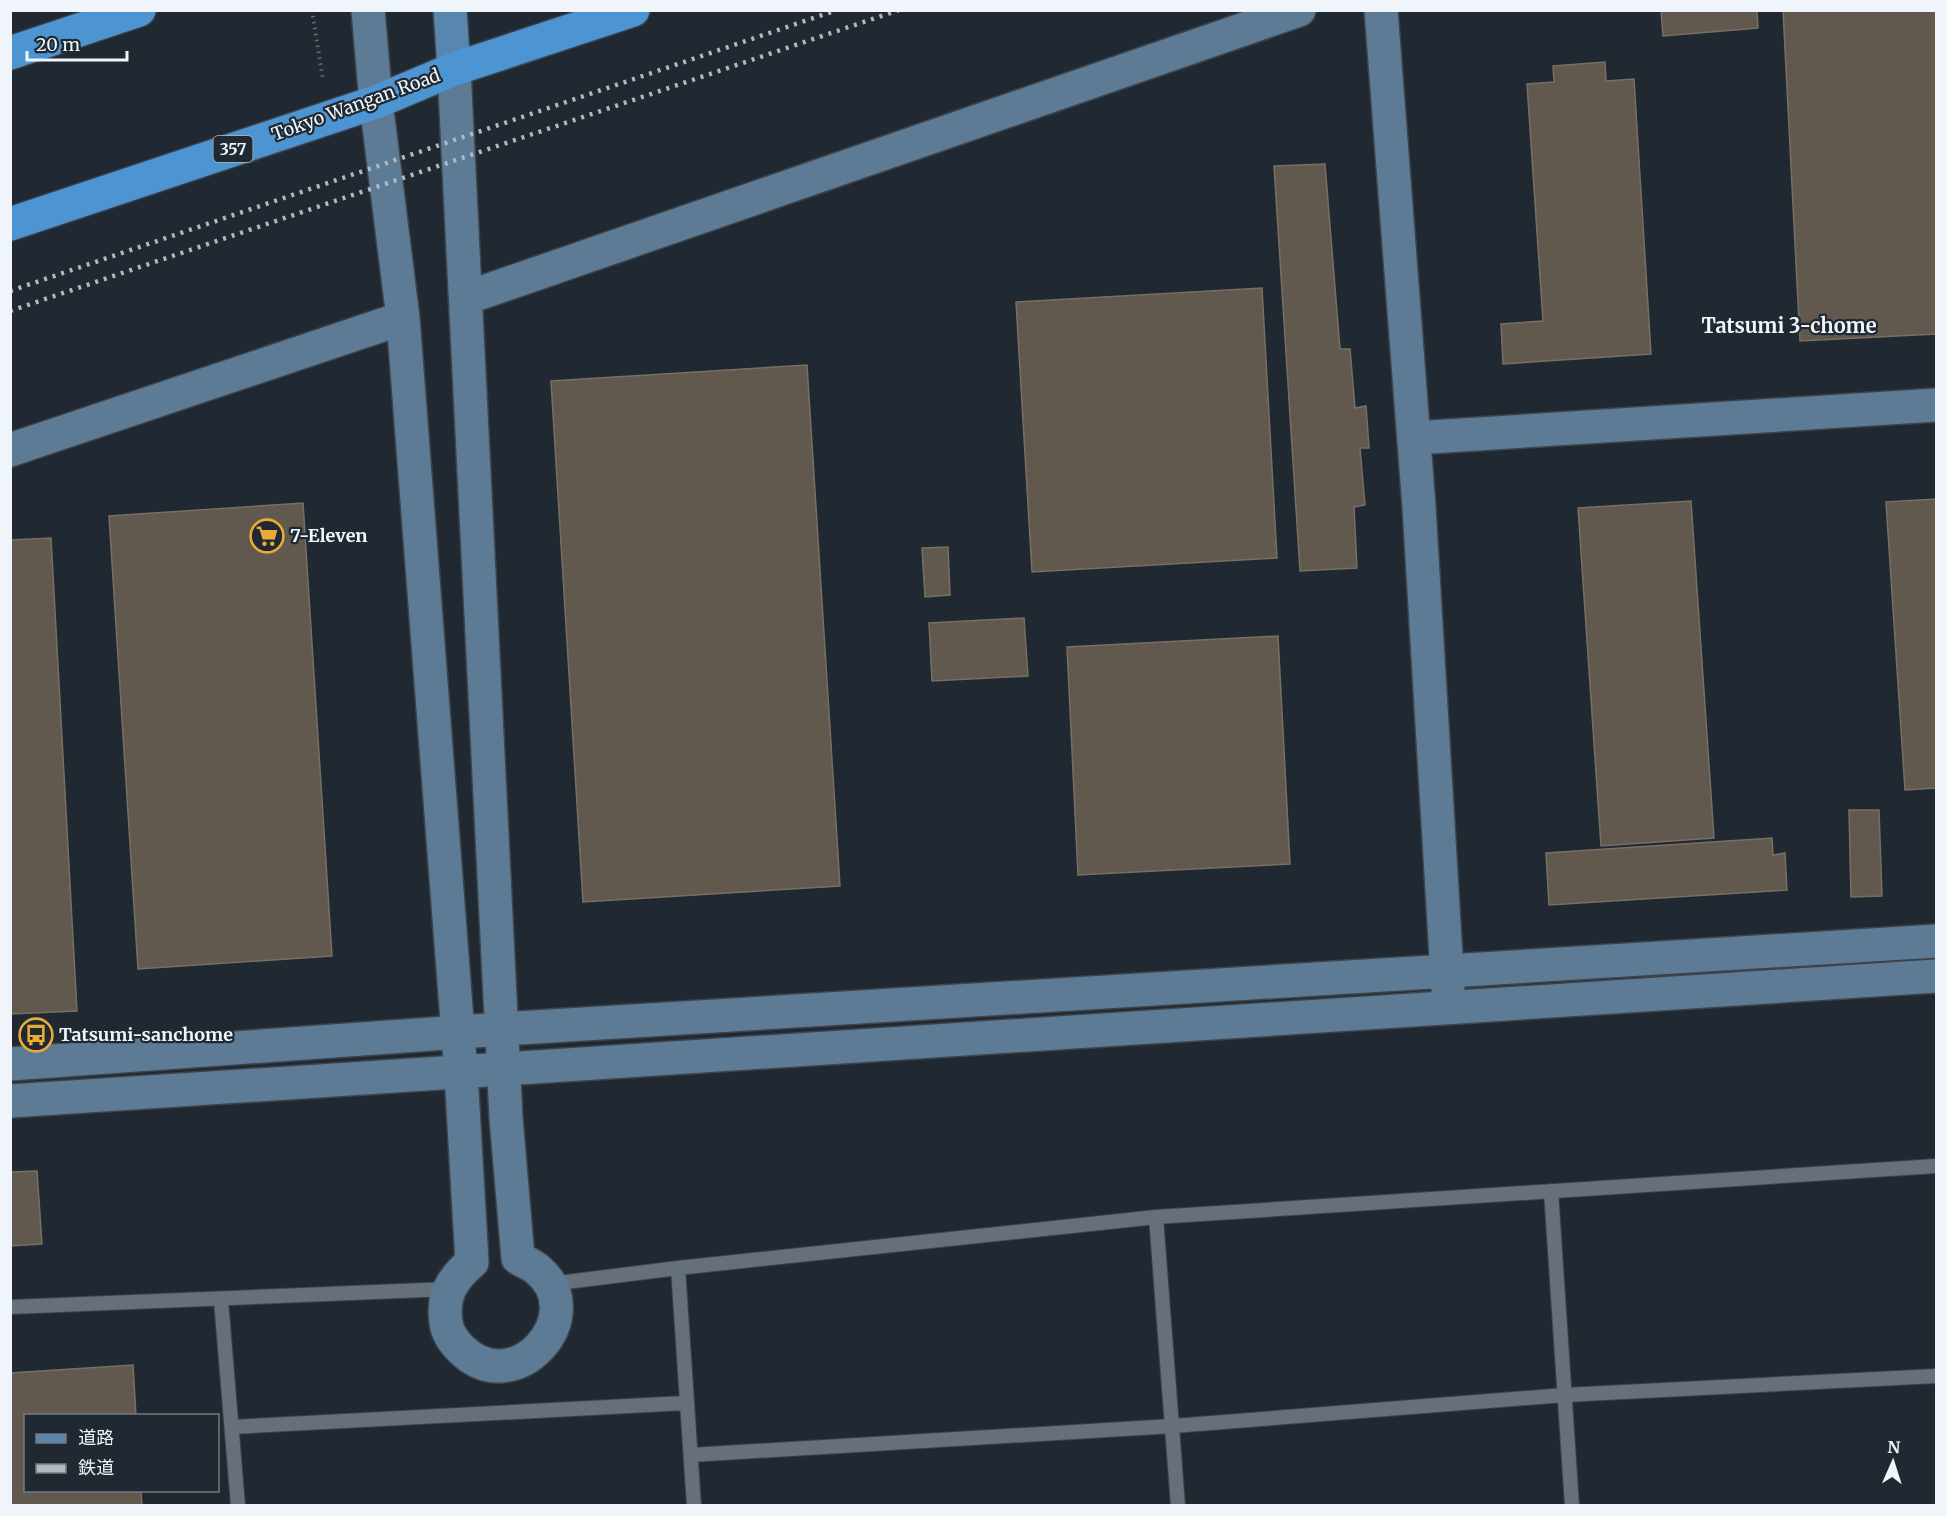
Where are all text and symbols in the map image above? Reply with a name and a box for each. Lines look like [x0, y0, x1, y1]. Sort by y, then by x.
scale bar [27, 24, 128, 62]
text: 20 m [36, 33, 80, 56]
street label: Tokyo Wangan Road [268, 63, 443, 146]
road number: 357 [214, 136, 252, 162]
district label: Tatsumi 3-chome [1701, 313, 1877, 338]
supermarket icon: 7-Eleven [249, 518, 285, 554]
place label: 7-Eleven [290, 524, 368, 547]
bus stop icon: Tatsumi-sanchome [18, 1017, 54, 1053]
place label: Tatsumi-sanchome [59, 1023, 233, 1046]
legend [24, 1414, 219, 1492]
text: 道路 [78, 1426, 114, 1449]
north arrow [1863, 1432, 1923, 1492]
text: N [1887, 1437, 1901, 1457]
text: 鉄道 [78, 1456, 114, 1479]

